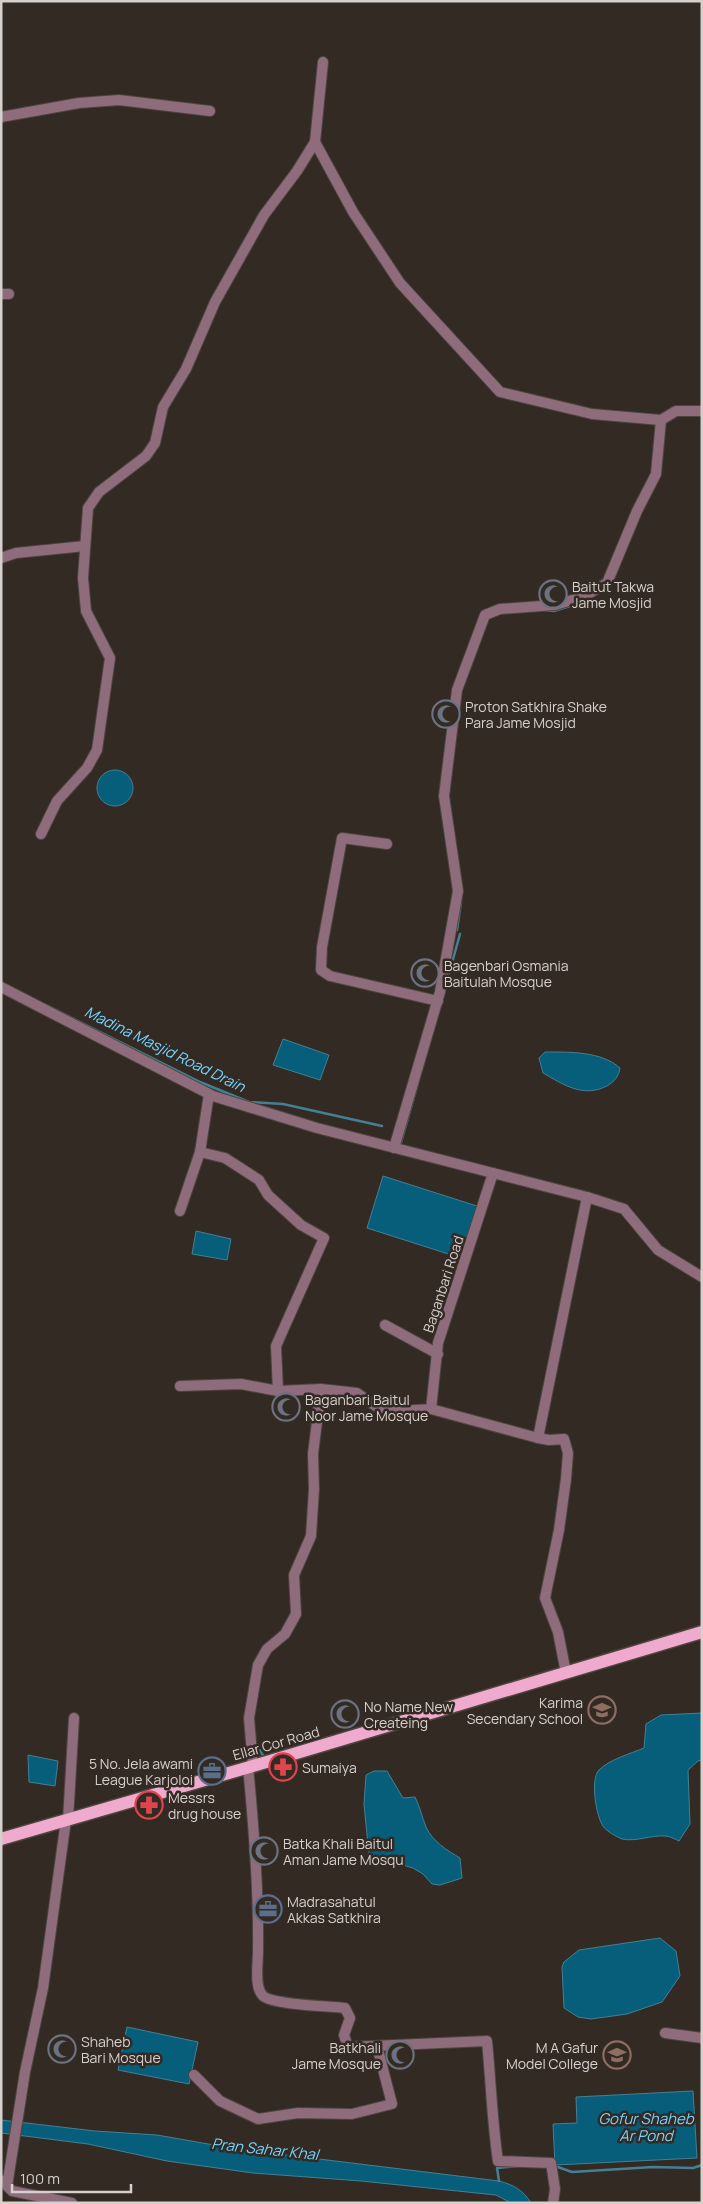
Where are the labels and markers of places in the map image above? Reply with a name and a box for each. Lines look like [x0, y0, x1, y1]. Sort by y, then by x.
place label: Baitut Takwa Jame Mosjid [572, 577, 654, 612]
mosque icon: Baitut Takwa Jame Mosjid [538, 579, 568, 609]
place label: Proton Satkhira Shake Para Jame Mosjid [465, 697, 607, 732]
mosque icon: Proton Satkhira Shake Para Jame Mosjid [431, 699, 461, 729]
place label: Bagenbari Osmania Baitulah Mosque [444, 956, 569, 991]
mosque icon: Bagenbari Osmania Baitulah Mosque [410, 958, 440, 988]
place label: Baganbari Baitul Noor Jame Mosque [305, 1390, 428, 1425]
mosque icon: Baganbari Baitul Noor Jame Mosque [271, 1392, 301, 1422]
place label: Karima Secendary School [467, 1693, 583, 1728]
school or university icon: Karima Secendary School [587, 1695, 617, 1725]
place label: No Name New Createing [364, 1697, 453, 1732]
mosque icon: No Name New Createing [330, 1699, 360, 1729]
pharmacy icon: Sumaiya [268, 1752, 298, 1782]
place label: 5 No. Jela awami League Karjoloi [89, 1754, 193, 1789]
office icon: 5 No. Jela awami League Karjoloi [197, 1756, 227, 1786]
place label: Sumaiya [302, 1758, 357, 1777]
place label: Messrs drug house [168, 1788, 241, 1823]
pharmacy icon: Messrs drug house [134, 1790, 164, 1820]
place label: Batka Khali Baitul Aman Jame Mosqu [283, 1834, 404, 1869]
mosque icon: Batka Khali Baitul Aman Jame Mosqu [249, 1836, 279, 1866]
place label: Madrasahatul Akkas Satkhira [287, 1892, 381, 1927]
office icon: Madrasahatul Akkas Satkhira [253, 1894, 283, 1924]
place label: Shaheb Bari Mosque [81, 2032, 161, 2067]
mosque icon: Shaheb Bari Mosque [47, 2034, 77, 2064]
place label: Batkhali Jame Mosque [292, 2038, 381, 2073]
place label: M A Gafur Model College [506, 2038, 598, 2073]
mosque icon: Batkhali Jame Mosque [385, 2040, 415, 2070]
school or university icon: M A Gafur Model College [602, 2040, 632, 2070]

